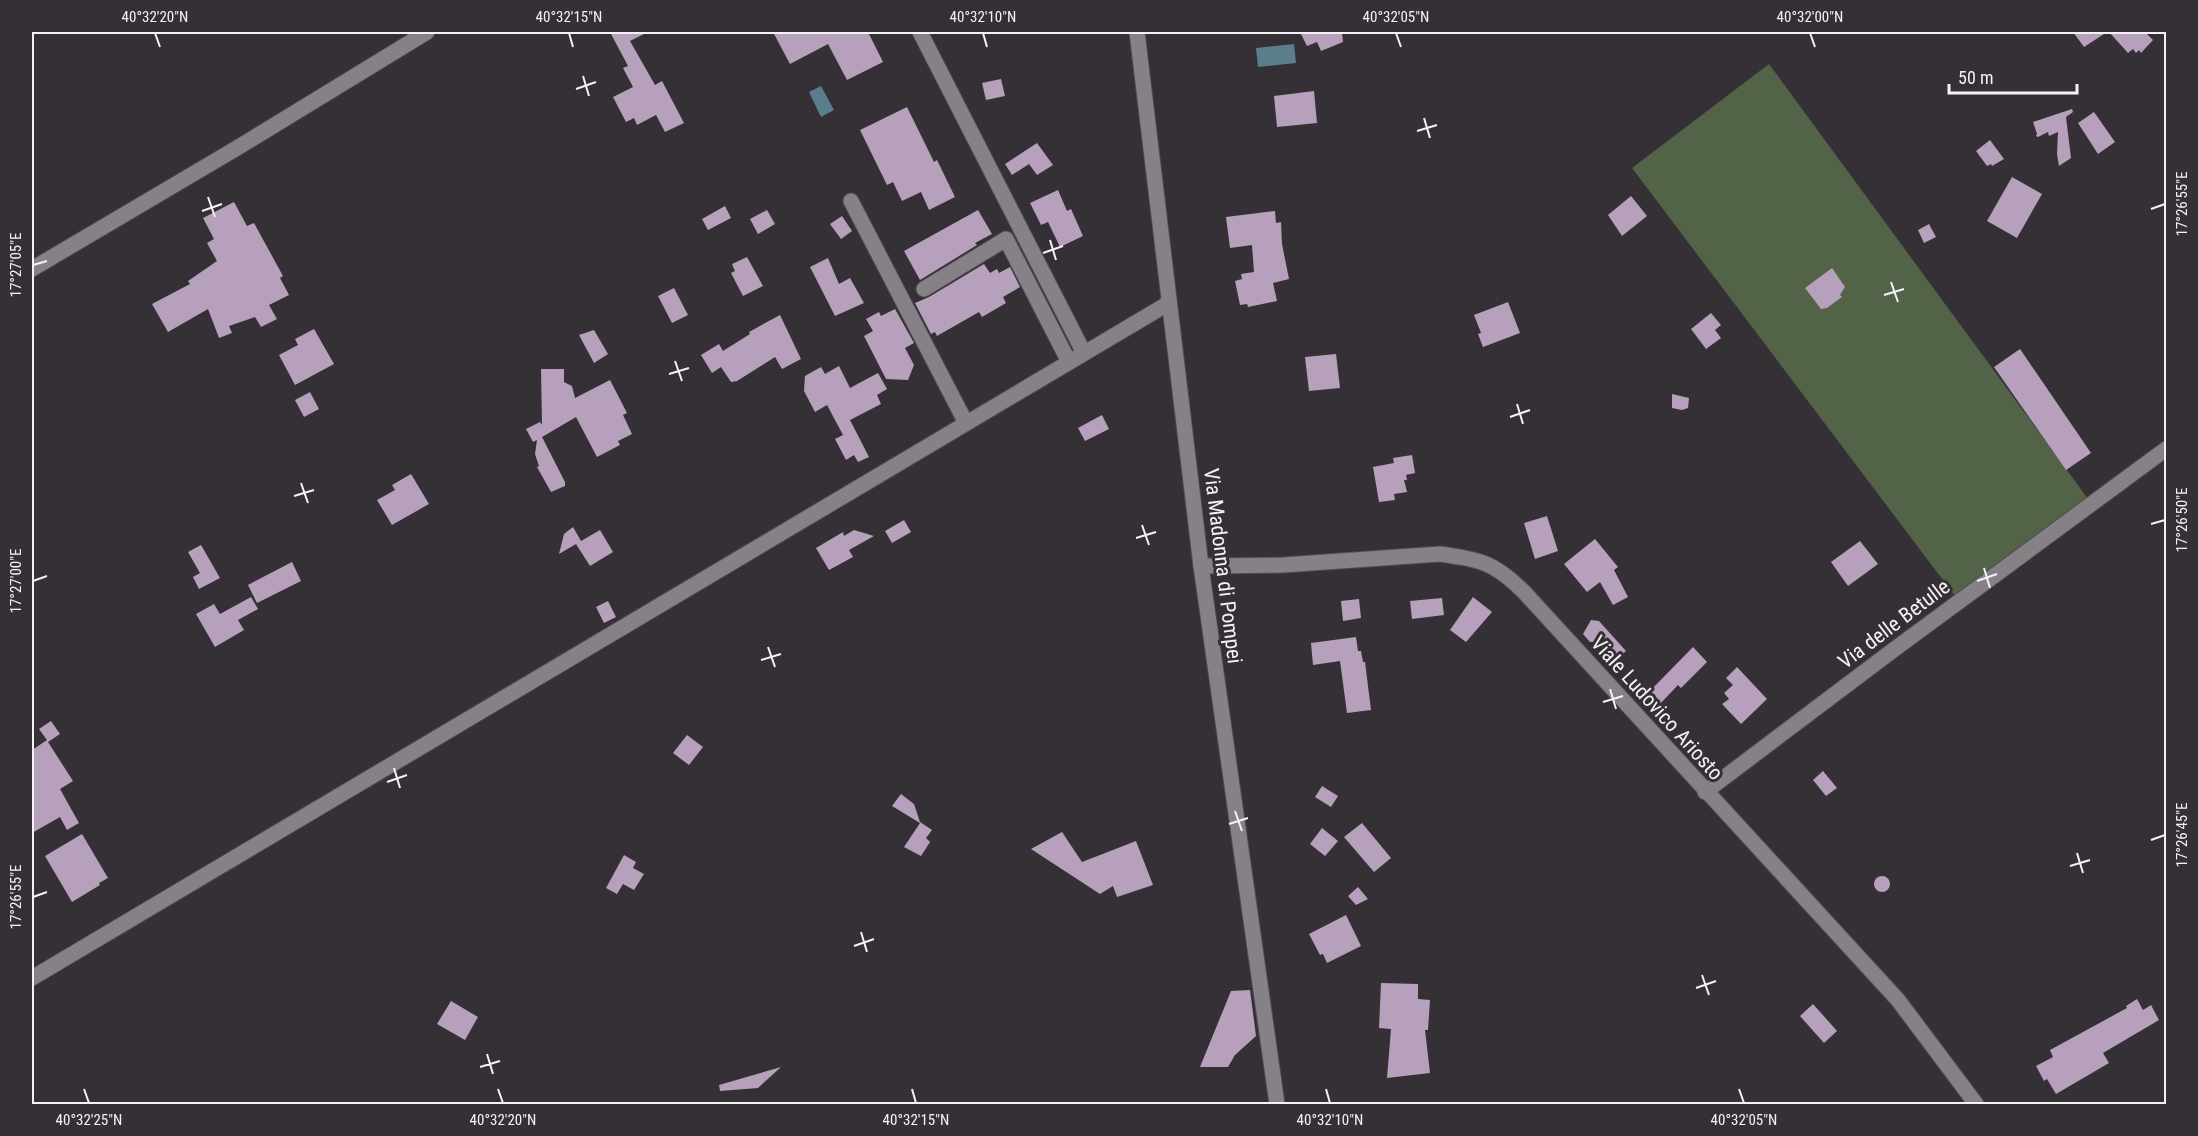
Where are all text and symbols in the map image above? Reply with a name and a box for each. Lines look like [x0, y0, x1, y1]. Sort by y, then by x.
text: 40°32'20"N [122, 8, 188, 26]
text: 40°32'15"N [536, 8, 602, 26]
text: 40°32'10"N [950, 8, 1016, 26]
text: 40°32'05"N [1363, 8, 1429, 26]
text: 40°32'00"N [1777, 8, 1843, 26]
scale bar [1949, 57, 2076, 95]
text: 50 m [1958, 67, 1993, 88]
text: 17°26'55"E [2173, 172, 2191, 236]
text: 17°27'05"E [7, 233, 25, 297]
street label: Via Madonna di Pompei [1199, 467, 1247, 665]
text: 17°26'50"E [2173, 488, 2191, 552]
text: 17°27'00"E [7, 549, 25, 613]
street label: Via delle Betulle [1834, 574, 1955, 674]
street label: Viale Ludovico Ariosto [1586, 631, 1728, 785]
text: 17°26'45"E [2173, 803, 2191, 867]
text: 17°26'55"E [7, 865, 25, 929]
text: 40°32'25"N [56, 1111, 122, 1129]
text: 40°32'20"N [470, 1111, 536, 1129]
text: 40°32'15"N [883, 1111, 949, 1129]
text: 40°32'10"N [1297, 1111, 1363, 1129]
text: 40°32'05"N [1711, 1111, 1777, 1129]

